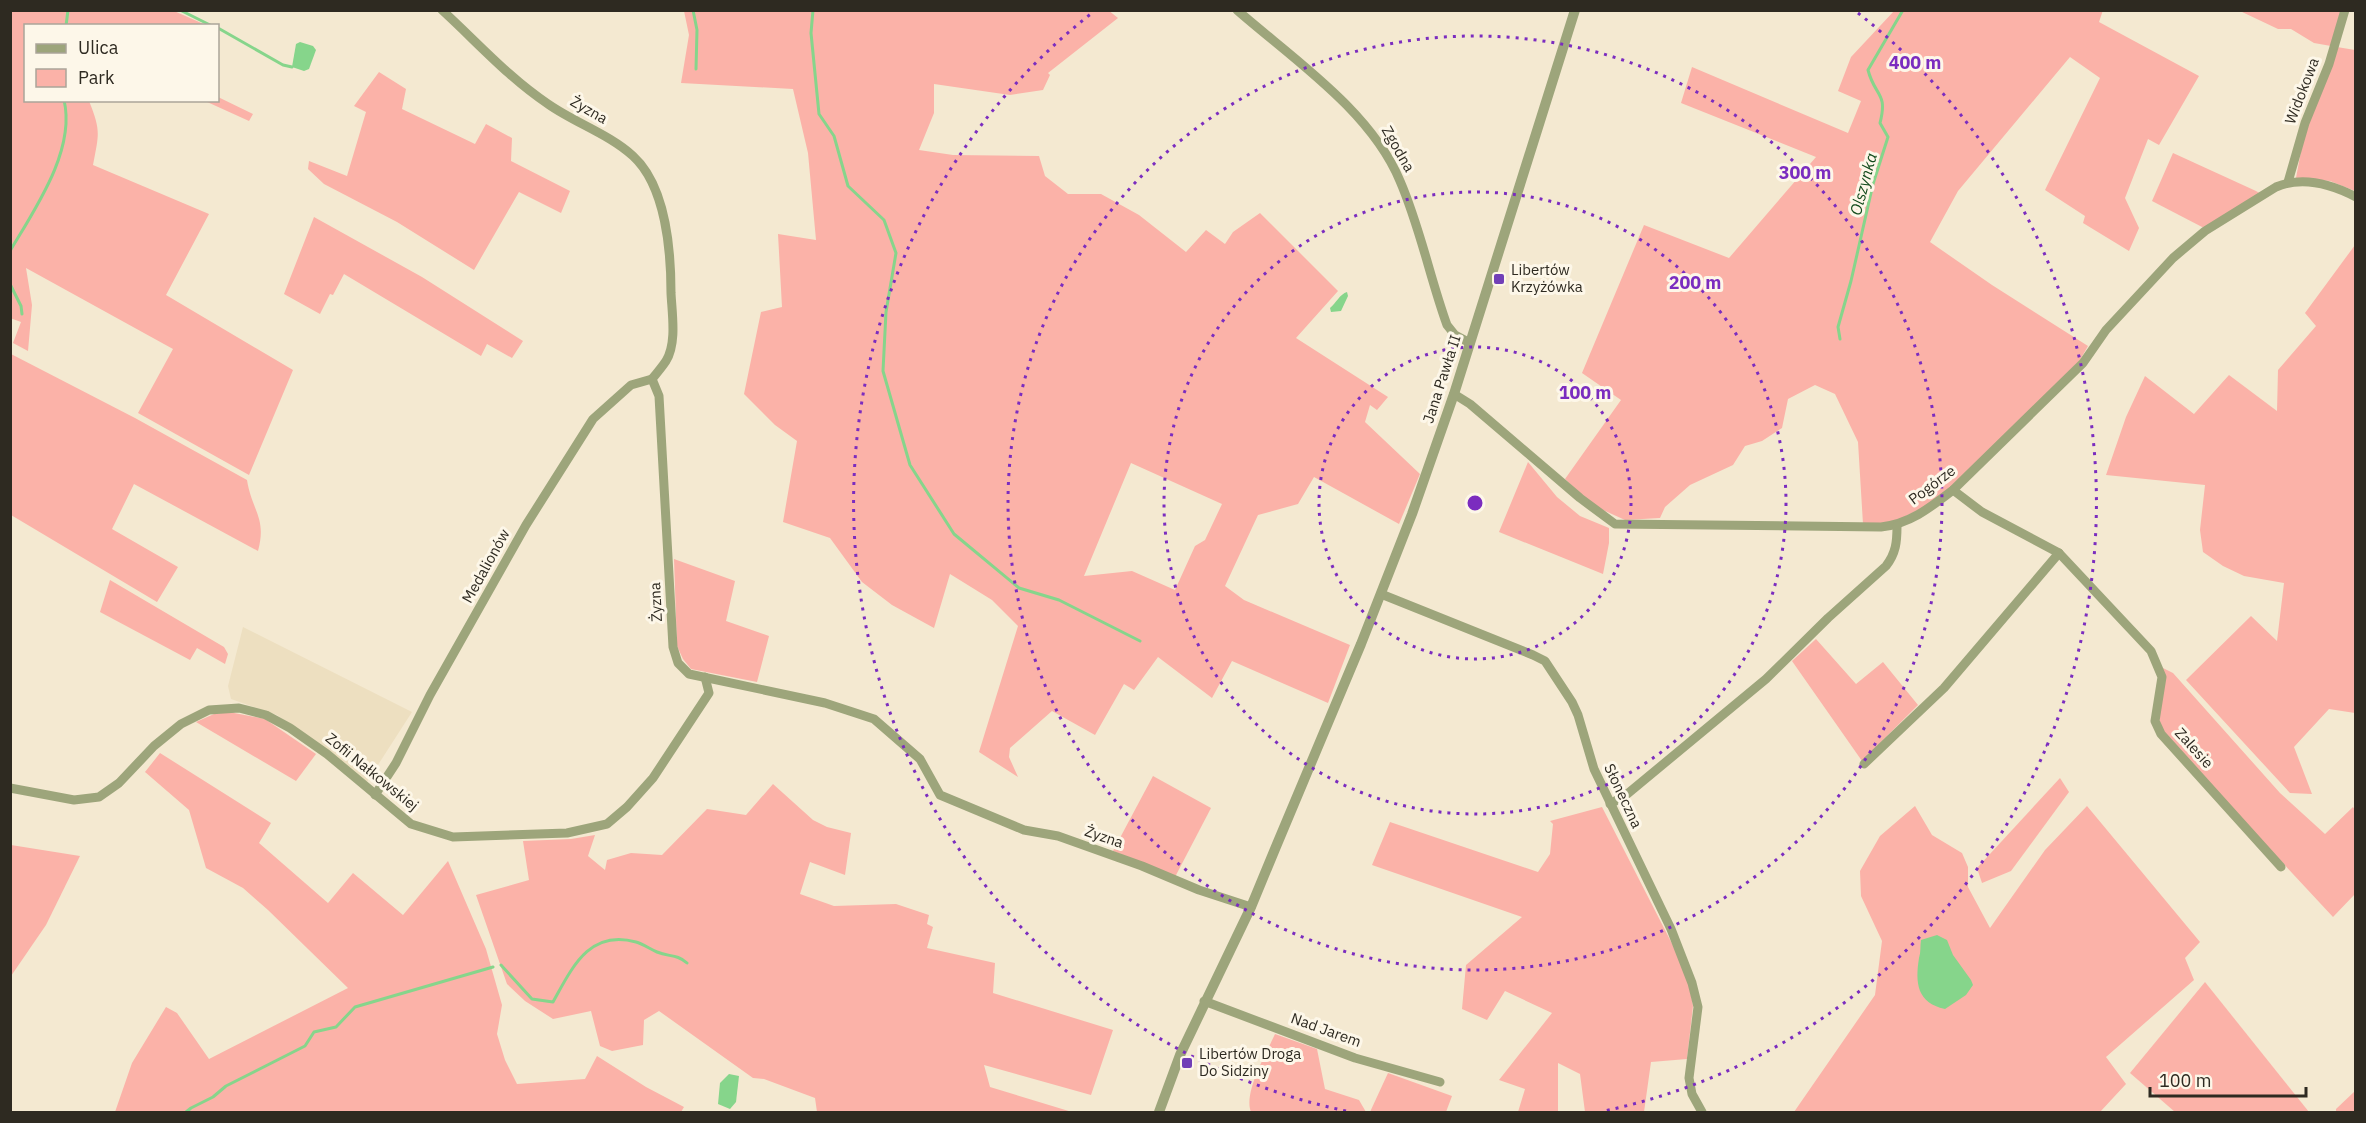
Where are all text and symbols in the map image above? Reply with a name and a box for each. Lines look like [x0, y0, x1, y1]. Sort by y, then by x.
legend [24, 24, 219, 102]
text: Ulica [78, 36, 119, 59]
text: 400 m [1889, 51, 1941, 74]
street label: Widokowa [2280, 55, 2323, 127]
text: Park [78, 66, 115, 89]
street label: Żyzna [567, 91, 611, 128]
street label: Zgodna [1378, 122, 1419, 175]
water label: Olszynka [1845, 151, 1881, 217]
text: 300 m [1779, 161, 1831, 184]
place label: Libertów Krzyżówka [1511, 260, 1583, 296]
text: 200 m [1669, 271, 1721, 294]
marker: Libertów Krzyżówka [1492, 272, 1506, 286]
street label: Jana Pawła II [1418, 332, 1465, 425]
text: 100 m [1559, 381, 1611, 404]
street label: Pogórze [1904, 461, 1959, 508]
centre of rings [1465, 493, 1485, 513]
street label: Medalionów [457, 525, 514, 606]
street label: Żyzna [645, 582, 666, 622]
street label: Zalesie [2171, 723, 2218, 772]
street label: Zofii Nałkowskiej [322, 728, 423, 815]
street label: Słoneczna [1600, 760, 1647, 831]
street label: Żyzna [1082, 821, 1126, 852]
street label: Nad Jarem [1288, 1008, 1364, 1051]
place label: Libertów Droga Do Sidziny [1199, 1044, 1301, 1080]
marker: Libertów Droga Do Sidziny [1180, 1056, 1194, 1070]
scale bar [2150, 1060, 2306, 1098]
text: 100 m [2159, 1069, 2211, 1092]

